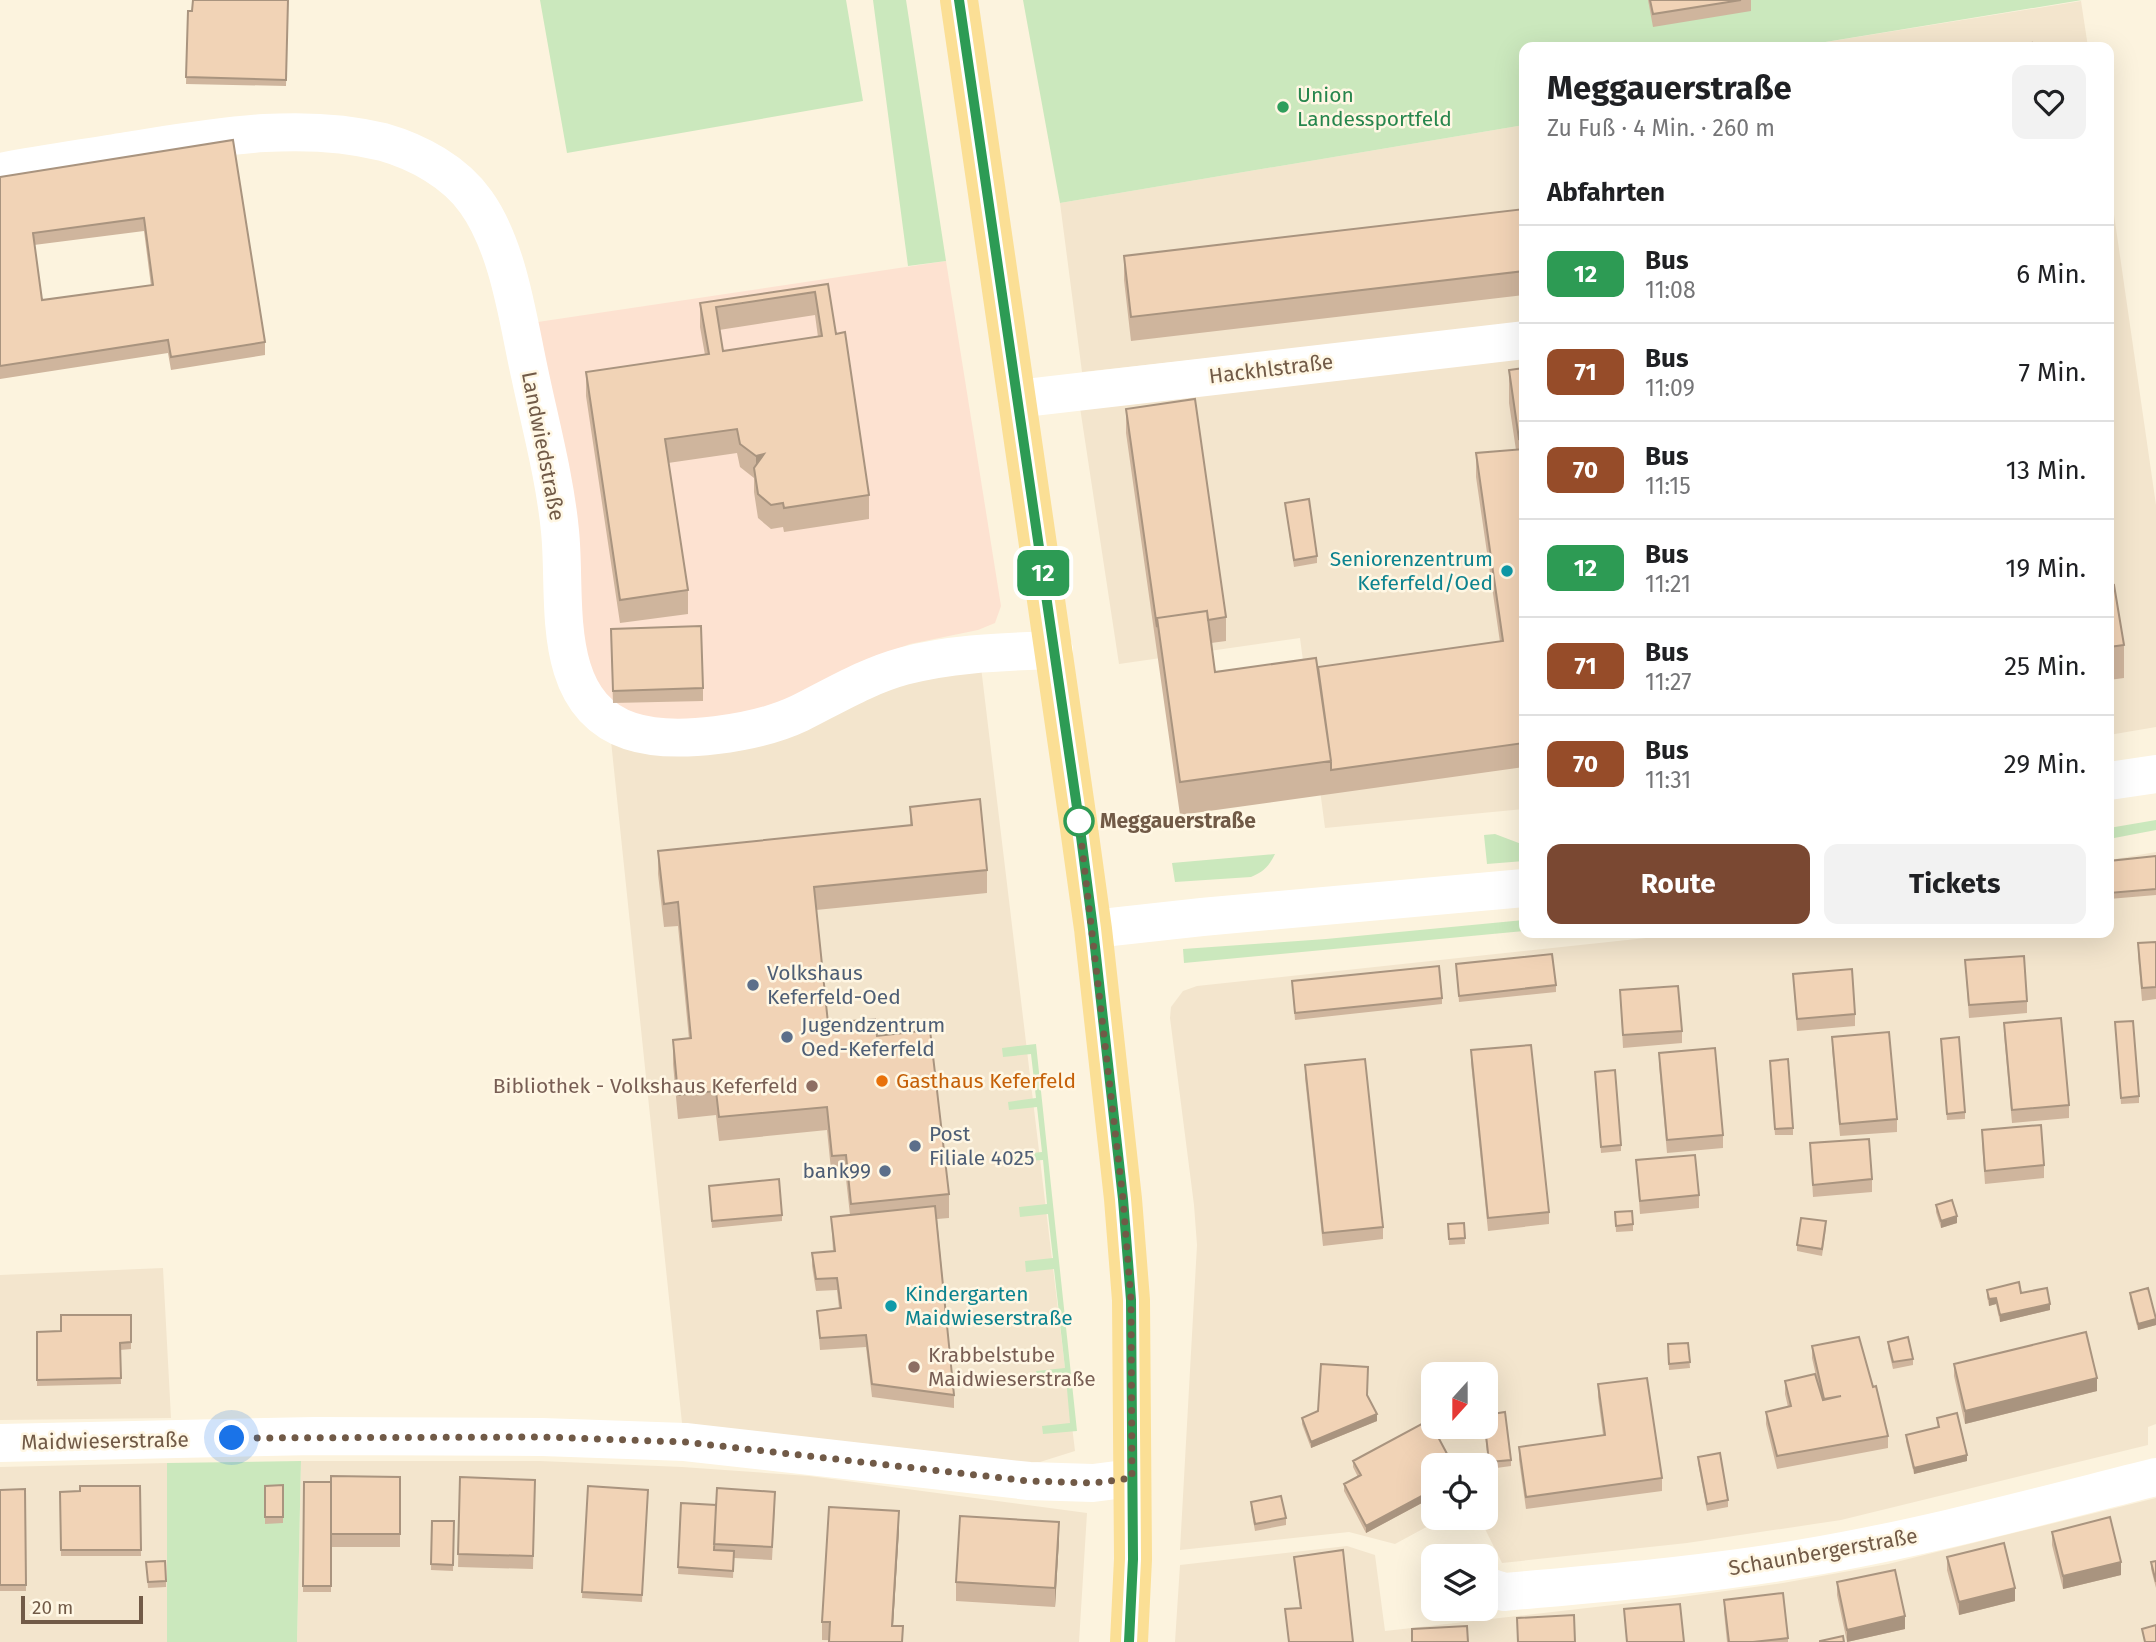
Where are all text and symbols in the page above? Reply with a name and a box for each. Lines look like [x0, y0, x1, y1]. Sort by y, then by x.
button: heart [2012, 65, 2086, 139]
text: Meggauerstraße [1547, 68, 1792, 108]
place label: Union Landessportfeld [1297, 82, 1452, 132]
marker: Union Landessportfeld [1275, 99, 1291, 115]
text: Zu Fuß · 4 Min. · 260 m [1547, 114, 1775, 142]
text: Abfahrten [1547, 177, 1665, 208]
text: Bus [1645, 245, 1688, 276]
text: 6 Min. [2016, 259, 2086, 290]
text: 12 [1574, 260, 1597, 288]
text: 11:08 [1645, 276, 1696, 304]
text: Bus [1645, 343, 1688, 374]
street label: Hackhlstraße [1207, 348, 1335, 390]
text: 7 Min. [2019, 357, 2086, 388]
text: 71 [1574, 358, 1597, 386]
street label: Landwiedstraße [516, 369, 570, 523]
text: 11:09 [1645, 374, 1695, 402]
text: Bus [1645, 441, 1688, 472]
text: 13 Min. [2006, 455, 2086, 486]
text: 70 [1573, 456, 1598, 484]
text: 11:15 [1645, 472, 1691, 500]
text: Bus [1645, 539, 1688, 570]
place label: Seniorenzentrum Keferfeld/Oed [1330, 546, 1493, 596]
line badge: 12 [1012, 550, 1074, 596]
text: 19 Min. [2005, 553, 2086, 584]
text: 12 [1574, 554, 1597, 582]
text: 12 [1031, 559, 1055, 587]
marker: Seniorenzentrum Keferfeld/Oed [1499, 563, 1515, 579]
text: 11:21 [1645, 570, 1691, 598]
text: Bus [1645, 637, 1688, 668]
text: 25 Min. [2004, 651, 2086, 682]
text: 71 [1574, 652, 1597, 680]
text: 11:27 [1645, 668, 1691, 696]
text: Bus [1645, 735, 1688, 766]
text: 29 Min. [2004, 749, 2086, 780]
text: 70 [1573, 750, 1598, 778]
text: 11:31 [1645, 766, 1691, 794]
marker: Meggauerstraße [1064, 806, 1094, 836]
place label: Meggauerstraße [1100, 808, 1256, 834]
button: Route [1547, 844, 1810, 924]
button: Tickets [1824, 844, 2086, 924]
place label: Volkshaus Keferfeld-Oed [767, 960, 901, 1010]
marker: Volkshaus Keferfeld-Oed [745, 977, 761, 993]
place label: Jugendzentrum Oed-Keferfeld [801, 1012, 945, 1062]
marker: Jugendzentrum Oed-Keferfeld [779, 1029, 795, 1045]
place label: Gasthaus Keferfeld [896, 1068, 1076, 1094]
place label: Bibliothek - Volkshaus Keferfeld [493, 1073, 798, 1099]
marker: Gasthaus Keferfeld [874, 1073, 890, 1089]
marker: Bibliothek - Volkshaus Keferfeld [804, 1078, 820, 1094]
place label: Post Filiale 4025 [929, 1121, 1034, 1171]
marker: Post Filiale 4025 [907, 1138, 923, 1154]
place label: bank99 [802, 1158, 871, 1184]
marker: bank99 [877, 1163, 893, 1179]
place label: Kindergarten Maidwieserstraße [905, 1281, 1073, 1331]
marker: Kindergarten Maidwieserstraße [883, 1298, 899, 1314]
place label: Krabbelstube Maidwieserstraße [928, 1342, 1096, 1392]
marker: Krabbelstube Maidwieserstraße [906, 1359, 922, 1375]
north arrow [1421, 1362, 1498, 1438]
map controls [1421, 1362, 1498, 1621]
your location [214, 1420, 249, 1455]
street label: Maidwieserstraße [21, 1427, 189, 1455]
button: locate [1421, 1453, 1498, 1530]
street label: Schaunbergerstraße [1727, 1523, 1919, 1581]
button: layers [1421, 1544, 1498, 1621]
scale bar [21, 1593, 144, 1625]
text: 20 m [32, 1596, 73, 1619]

